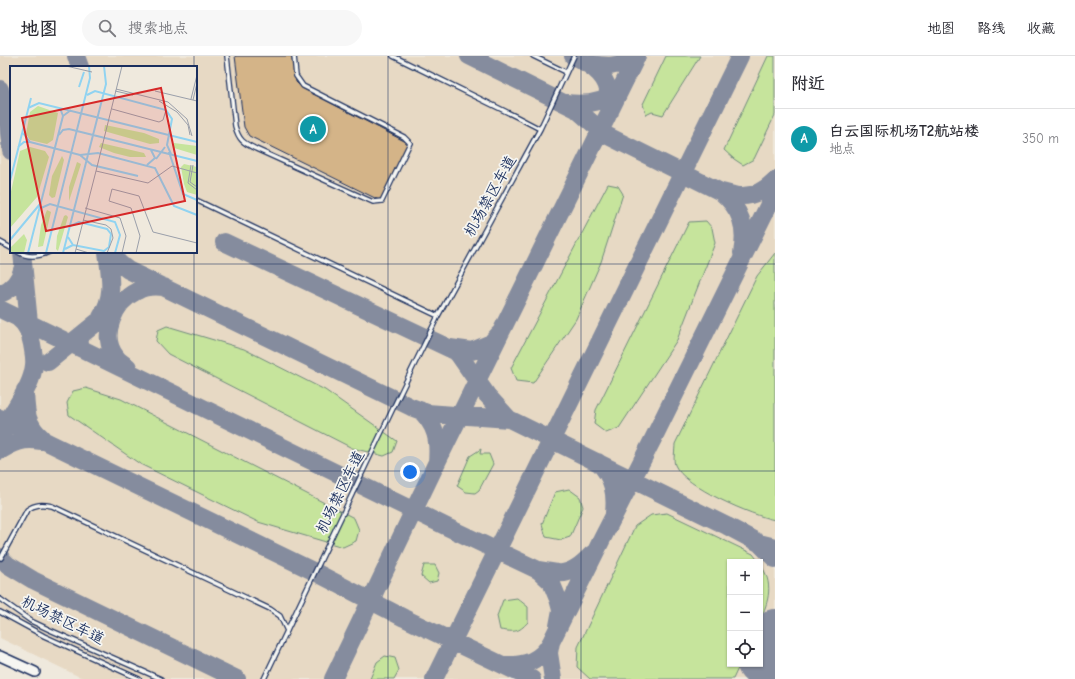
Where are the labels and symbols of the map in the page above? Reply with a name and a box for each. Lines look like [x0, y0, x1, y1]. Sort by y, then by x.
inset map [10, 66, 197, 253]
pin: A [300, 114, 326, 144]
street label: 机场禁区车道 [460, 152, 520, 240]
street label: 机场禁区车道 [312, 448, 368, 536]
your location [400, 462, 420, 482]
street label: 机场禁区车道 [19, 592, 107, 648]

